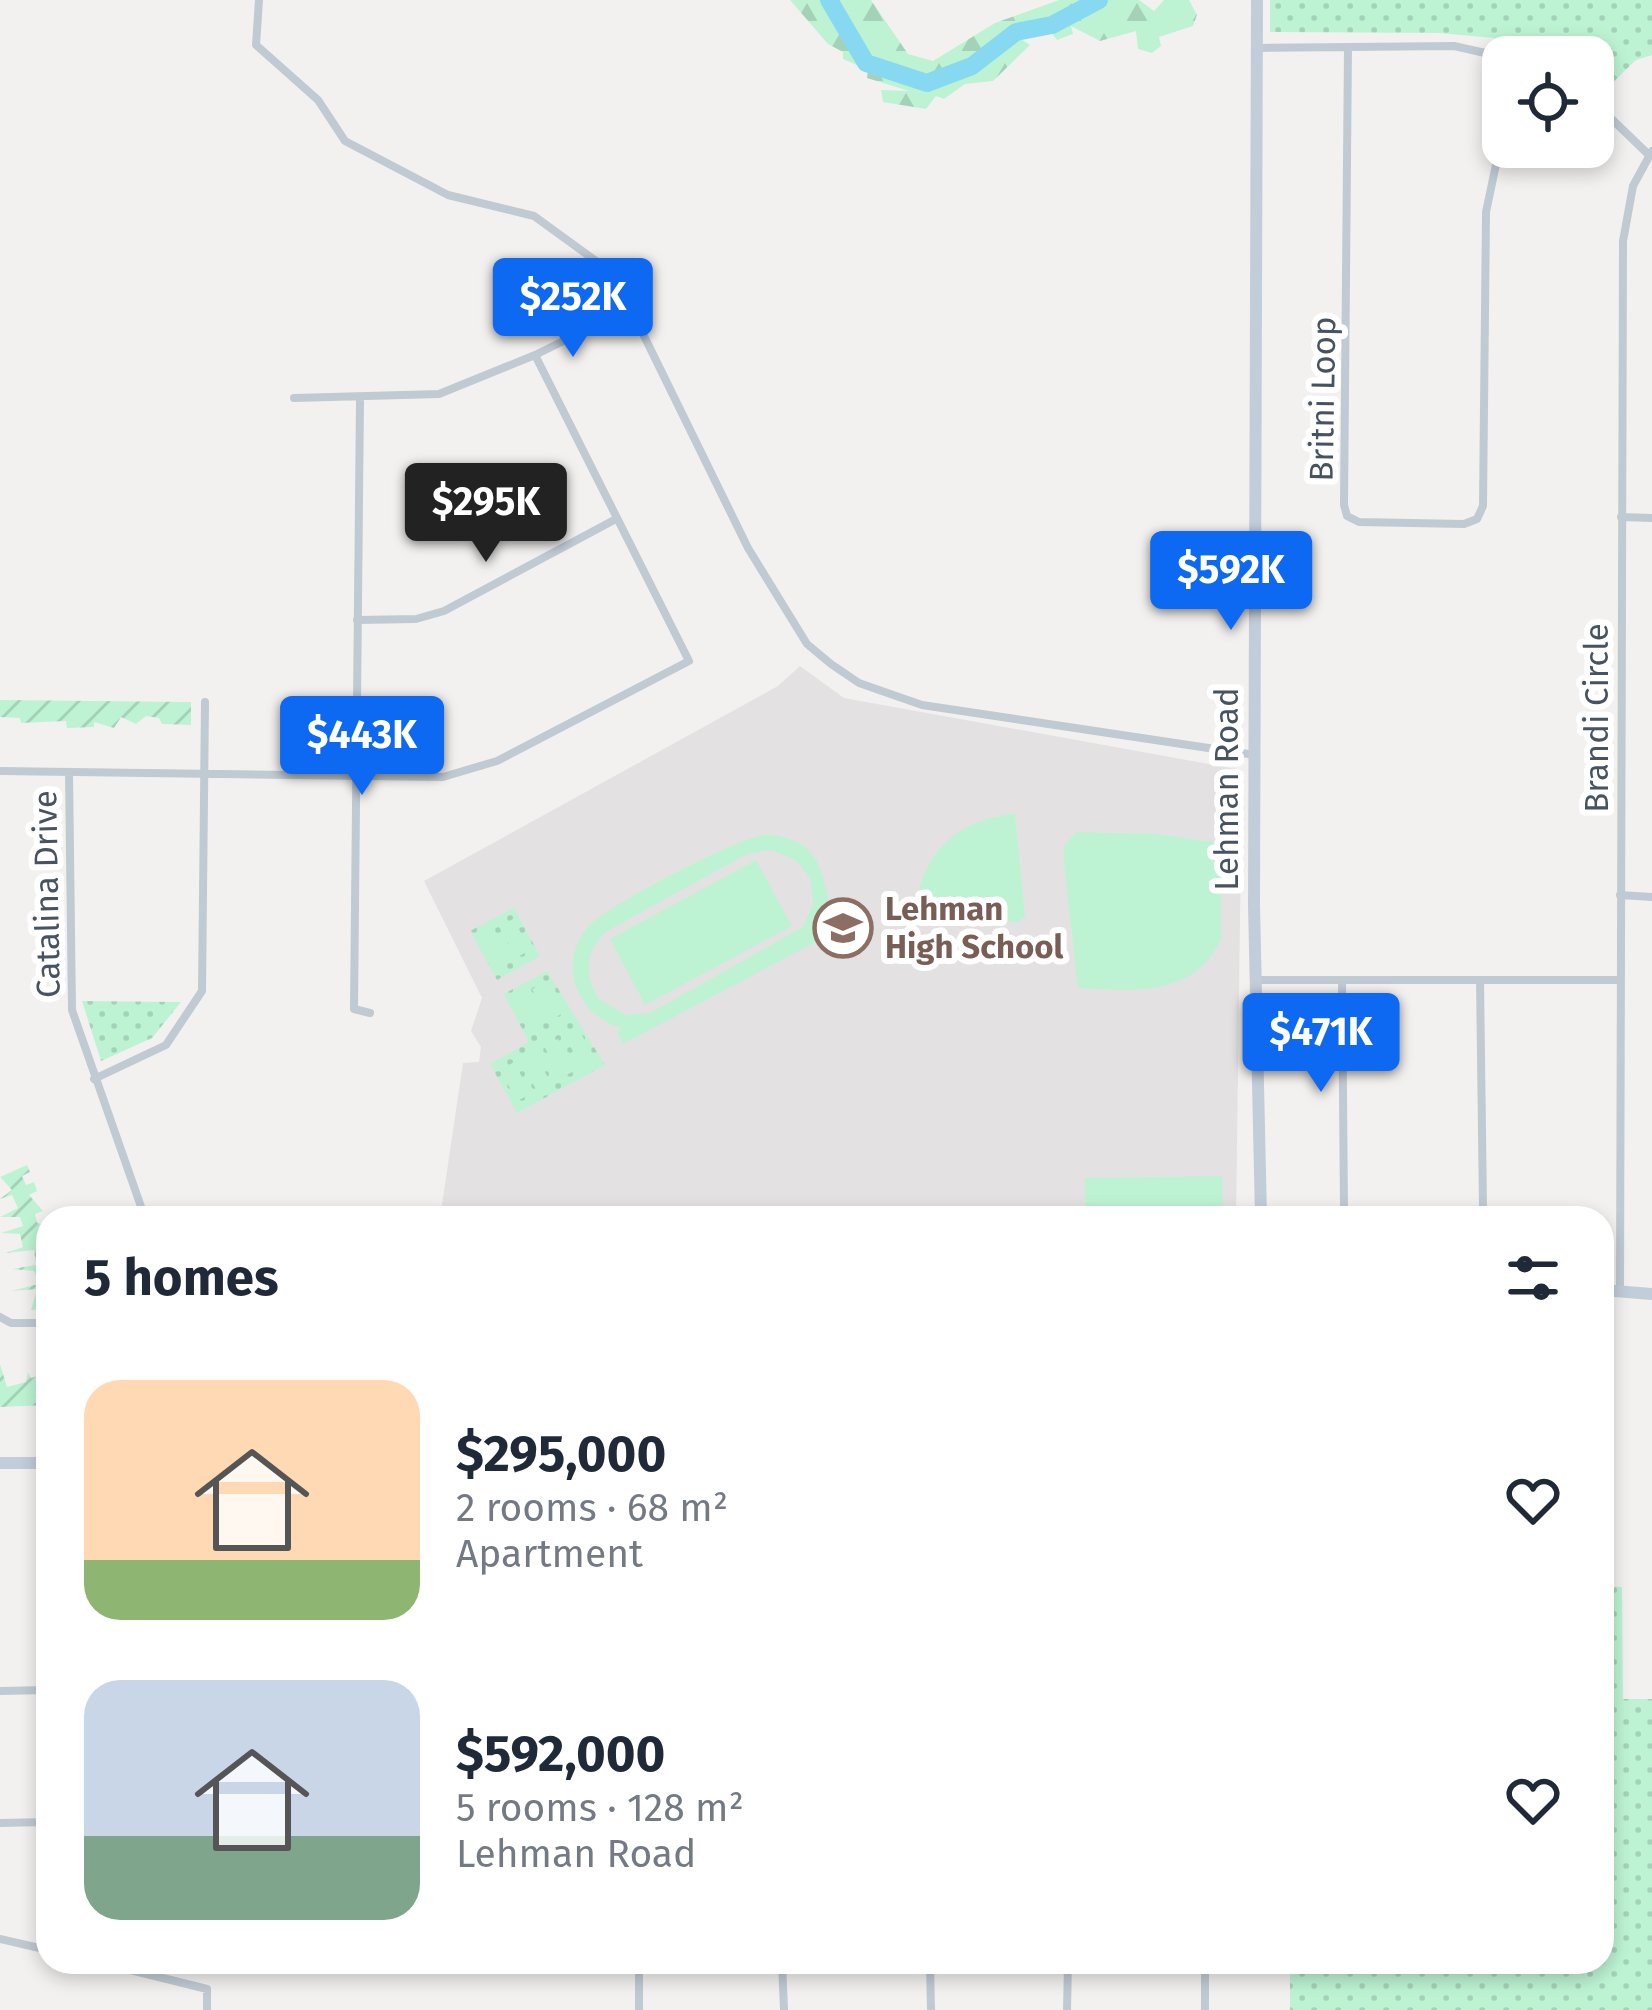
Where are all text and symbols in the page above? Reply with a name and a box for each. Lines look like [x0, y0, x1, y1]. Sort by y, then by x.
map controls [1482, 36, 1614, 168]
button: locate [1482, 36, 1614, 168]
pin: $252K [489, 258, 657, 360]
text: $252K [520, 274, 626, 320]
street label: Britni Loop [1302, 316, 1344, 482]
pin: $295K [402, 463, 570, 565]
text: $295K [432, 479, 540, 525]
pin: $592K [1147, 531, 1315, 633]
text: $592K [1177, 547, 1285, 593]
street label: Brandi Circle [1577, 623, 1617, 813]
street label: Lehman Road [1207, 687, 1247, 891]
pin: $443K [278, 696, 446, 798]
text: $443K [307, 712, 417, 758]
street label: Catalina Drive [25, 790, 69, 998]
place label: Lehman High School [885, 889, 1064, 967]
school or university icon: Lehman High School [812, 897, 874, 959]
pin: $471K [1237, 993, 1405, 1095]
text: $471K [1270, 1009, 1372, 1055]
icon: filters [1500, 1245, 1566, 1311]
text: 5 homes [84, 1247, 279, 1309]
text: $295,000 [456, 1423, 666, 1485]
icon: home [180, 1428, 324, 1572]
icon: heart [1500, 1467, 1566, 1533]
text: 2 rooms · 68 m² [456, 1485, 728, 1531]
text: Apartment [456, 1531, 643, 1577]
text: $592,000 [456, 1723, 665, 1785]
icon: home [180, 1728, 324, 1872]
icon: heart [1500, 1767, 1566, 1833]
text: 5 rooms · 128 m² [456, 1785, 744, 1831]
text: Lehman Road [456, 1831, 696, 1877]

